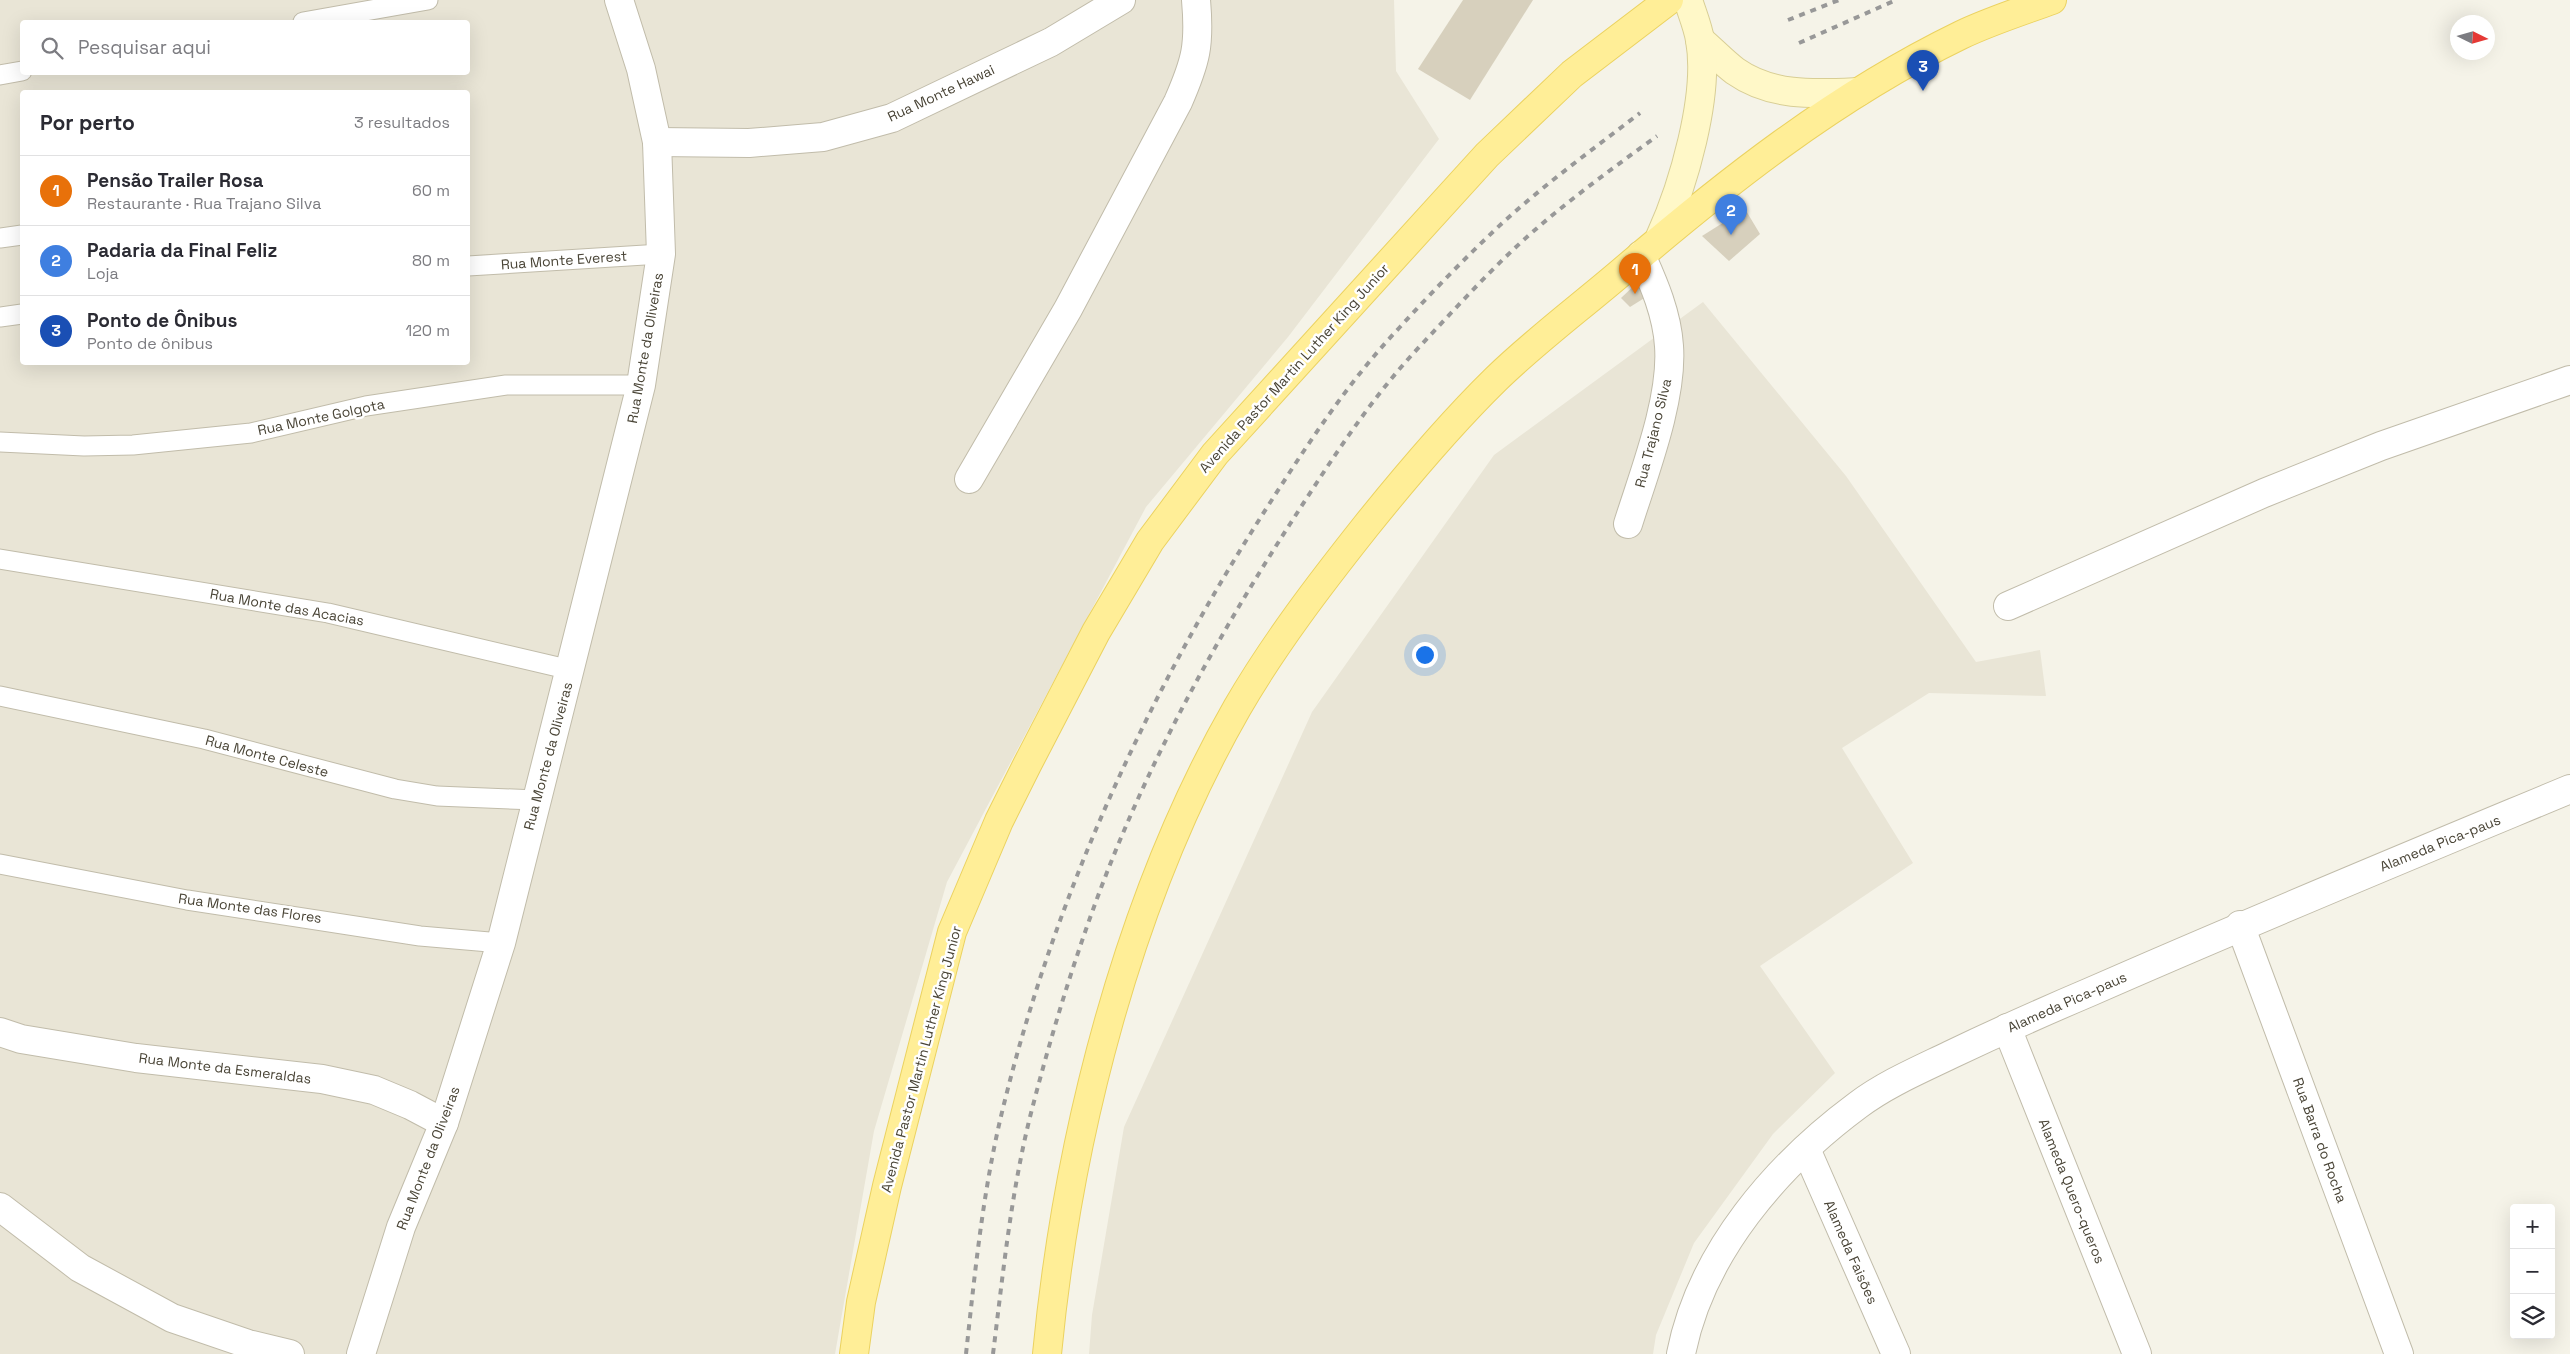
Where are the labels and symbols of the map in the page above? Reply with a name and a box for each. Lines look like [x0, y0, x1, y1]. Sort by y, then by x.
north arrow [2450, 15, 2495, 60]
pin: 3 [1907, 50, 1939, 91]
street label: Rua Monte Hawai [885, 60, 997, 126]
pin: 2 [1715, 194, 1747, 235]
street label: Rua Monte Everest [500, 247, 628, 273]
pin: 1 [1619, 253, 1651, 294]
street label: Avenida Pastor Martin Luther King Junior [1195, 260, 1393, 476]
street label: Rua Monte da Oliveiras [623, 271, 667, 425]
street label: Rua Trajano Silva [1631, 376, 1675, 490]
street label: Rua Monte Golgota [256, 395, 386, 439]
street label: Rua Monte das Acacias [208, 585, 366, 629]
your location [1412, 642, 1438, 668]
street label: Rua Monte da Oliveiras [520, 680, 576, 832]
street label: Rua Monte Celeste [203, 731, 331, 781]
street label: Alameda Pica-paus [2377, 811, 2503, 875]
street label: Rua Monte das Flores [177, 889, 323, 927]
street label: Avenida Pastor Martin Luther King Junior [877, 924, 965, 1194]
street label: Alameda Pica-paus [2005, 968, 2129, 1036]
street label: Rua Monte da Esmeraldas [138, 1048, 312, 1088]
street label: Rua Barra do Rocha [2289, 1075, 2351, 1205]
street label: Rua Monte da Oliveiras [392, 1084, 464, 1232]
street label: Alameda Quero-queros [2035, 1116, 2109, 1266]
street label: Alameda Faisões [1820, 1197, 1882, 1307]

